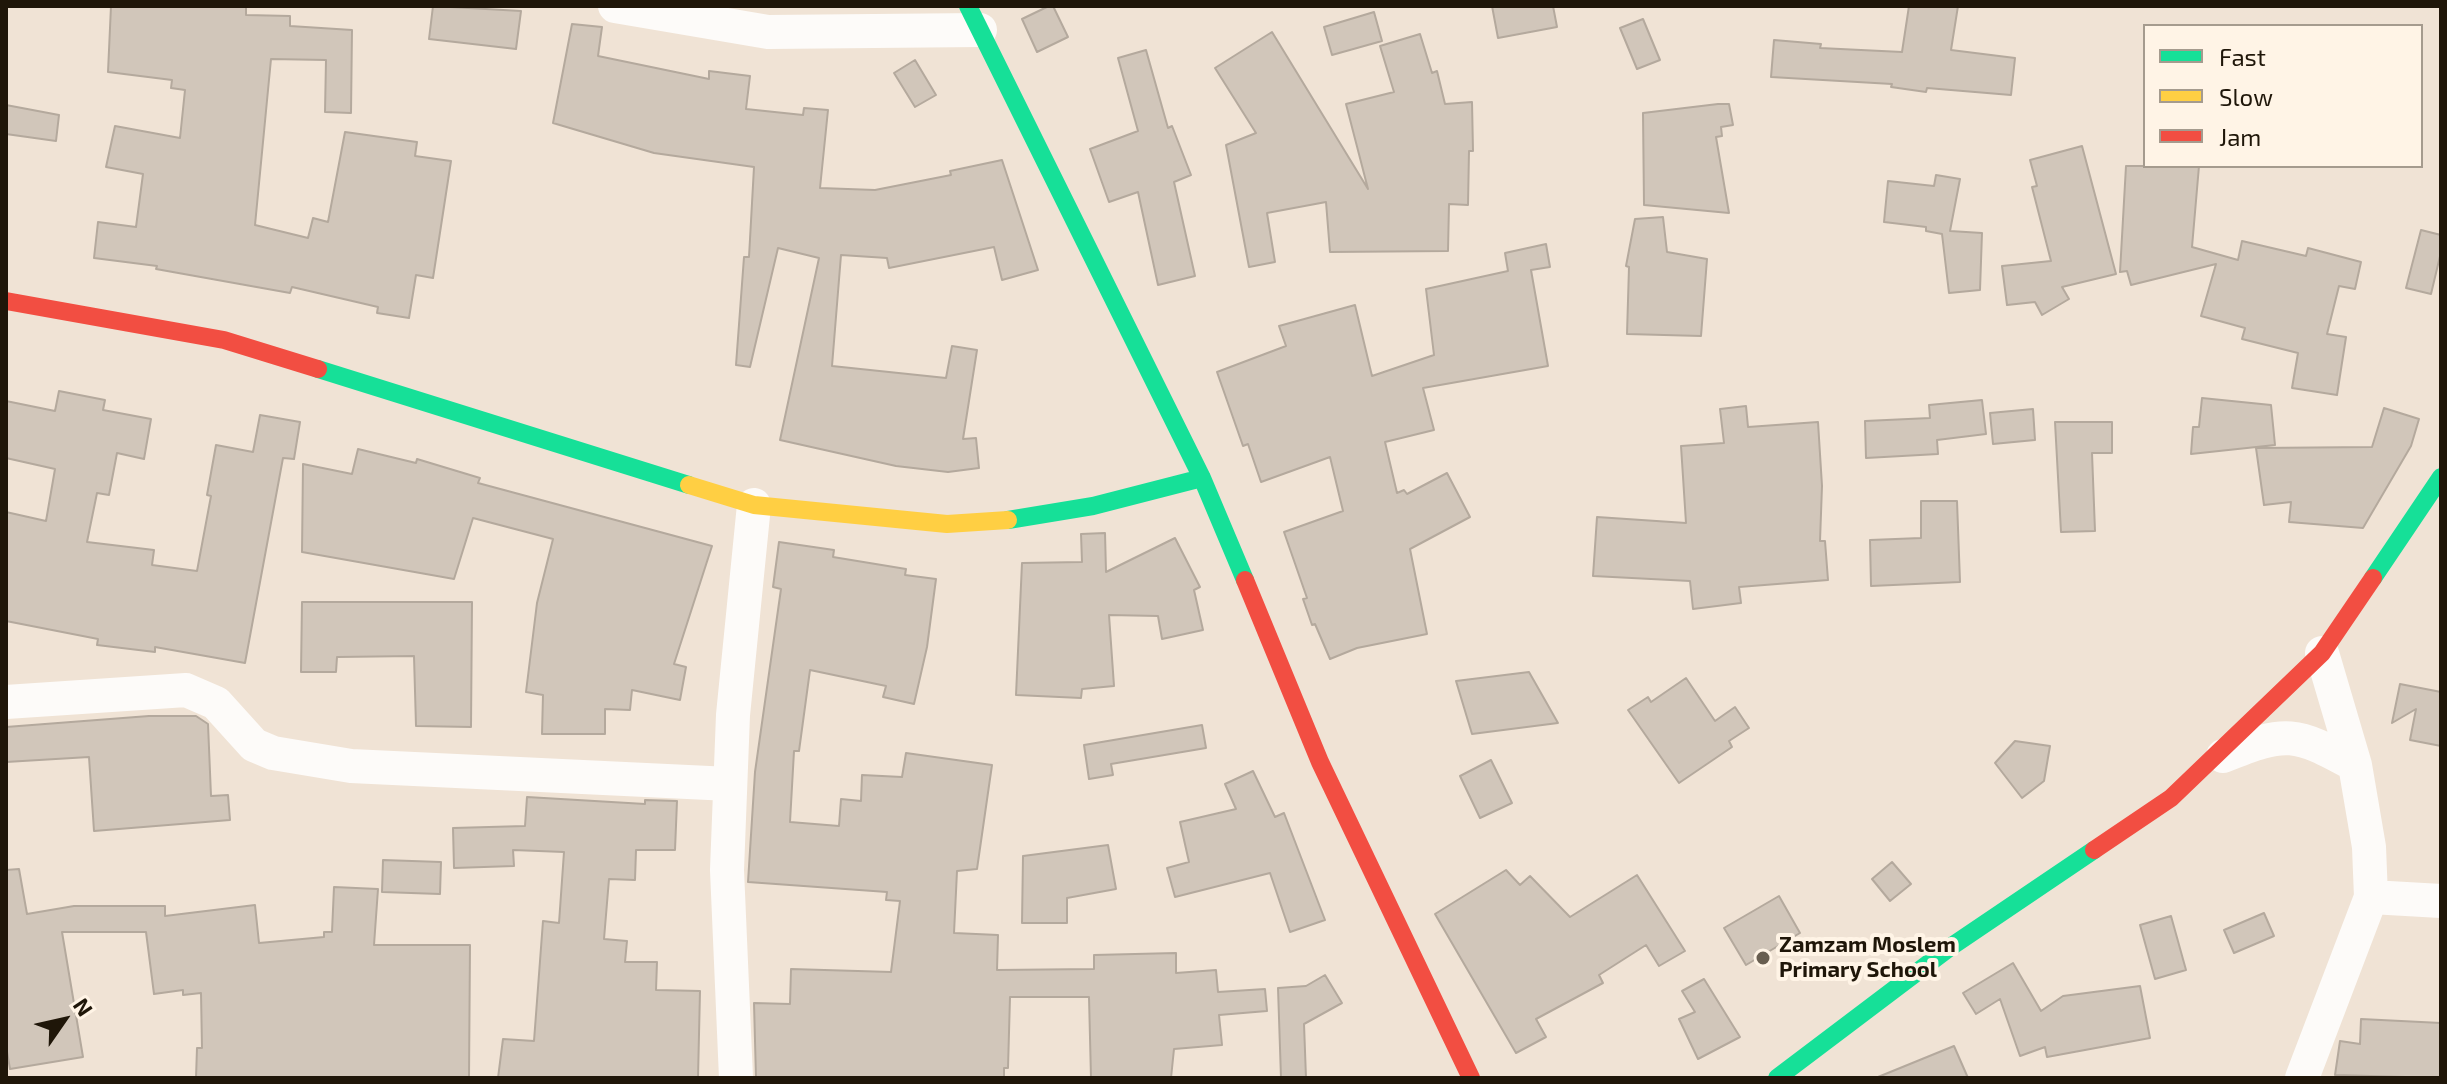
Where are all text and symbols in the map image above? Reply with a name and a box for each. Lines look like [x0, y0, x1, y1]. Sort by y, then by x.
legend [2143, 24, 2423, 168]
text: Fast [2219, 42, 2266, 71]
text: Slow [2219, 82, 2273, 111]
text: Jam [2219, 122, 2261, 151]
place label: Zamzam Moslem Primary School [1779, 932, 1956, 984]
marker: Zamzam Moslem Primary School [1754, 949, 1772, 967]
north arrow [24, 980, 104, 1060]
text: N [69, 993, 99, 1020]

